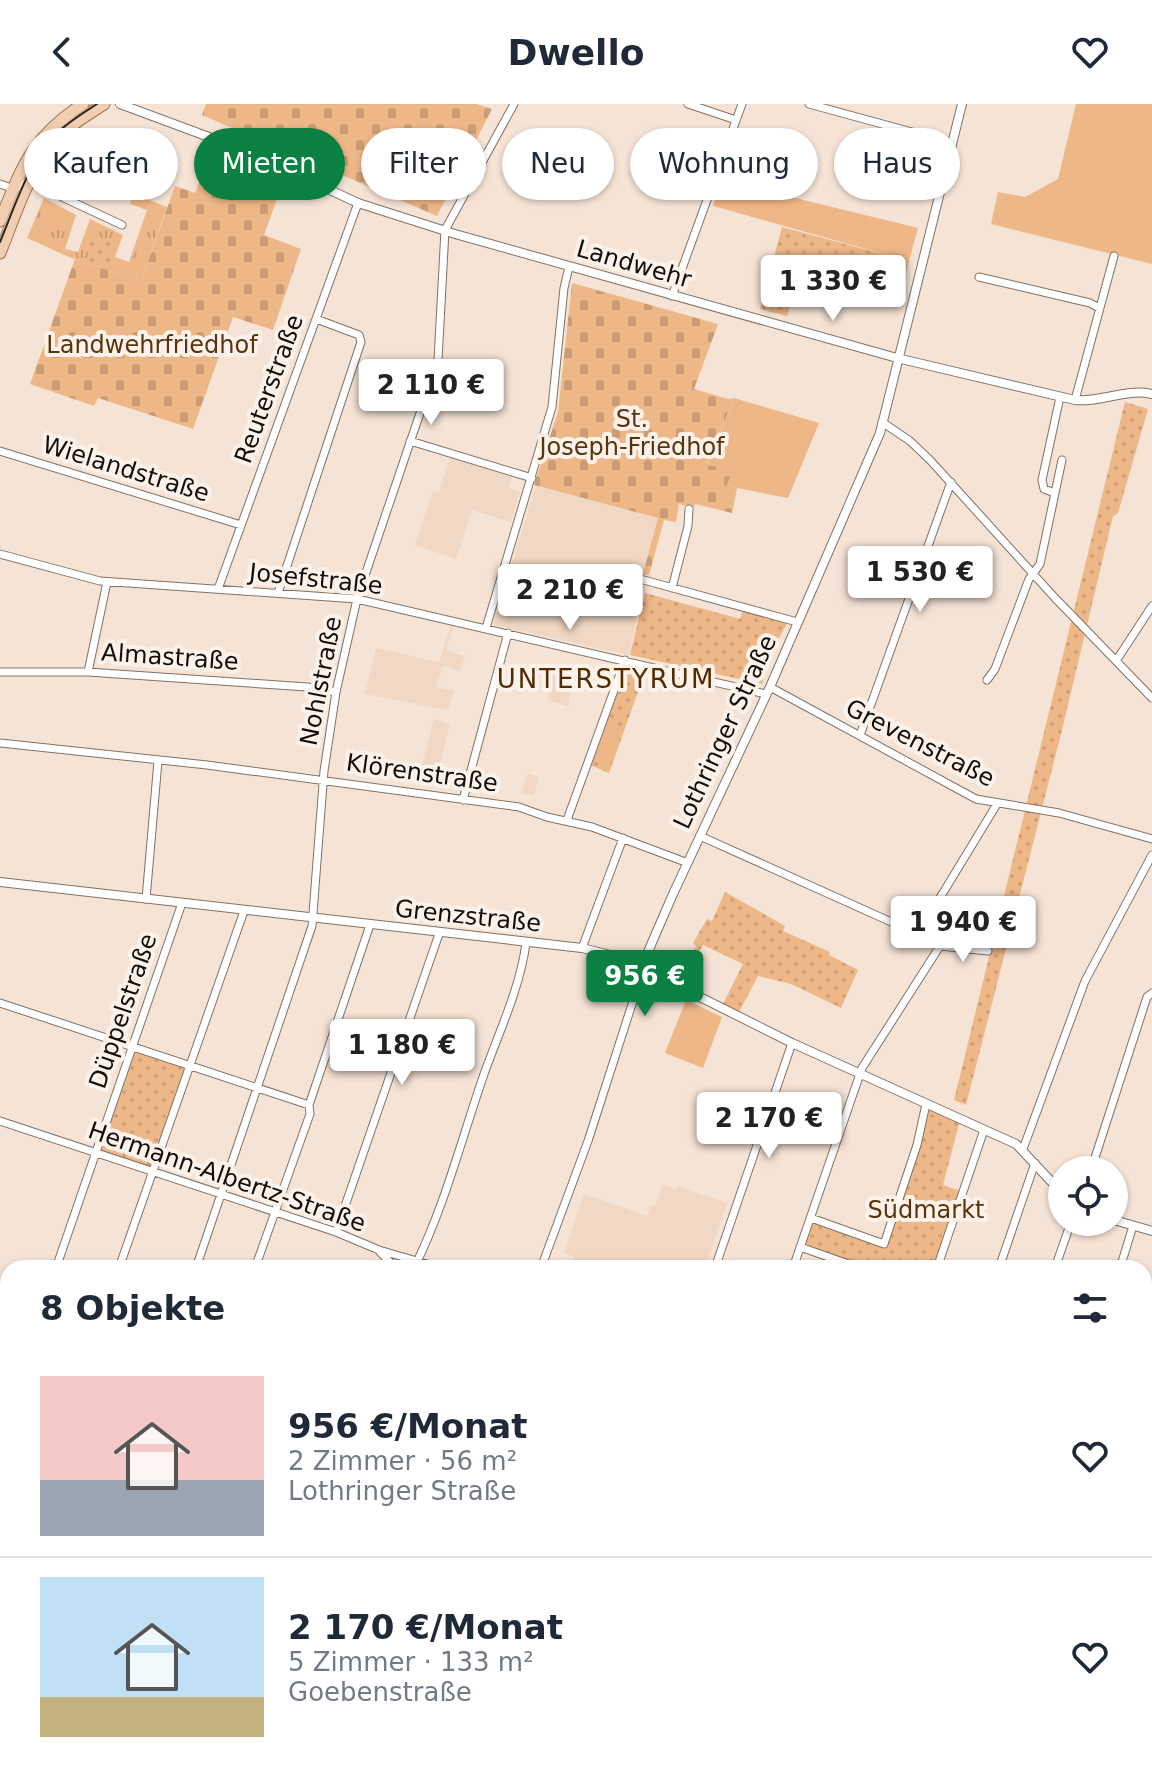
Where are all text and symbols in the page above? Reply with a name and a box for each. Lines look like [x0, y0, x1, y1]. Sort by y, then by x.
icon: back [40, 30, 84, 74]
icon: heart [1068, 30, 1112, 74]
text: Dwello [508, 32, 644, 73]
chip: Kaufen [24, 128, 178, 200]
chip: Mieten [194, 128, 345, 200]
chip: Filter [361, 128, 486, 200]
chip: Neu [502, 128, 614, 200]
chip: Wohnung [630, 128, 818, 200]
chip: Haus [834, 128, 960, 200]
street label: Landwehr [573, 234, 695, 294]
pin: 1 330 € [759, 255, 907, 323]
text: 1 330 € [779, 266, 887, 296]
street label: Reuterstraße [229, 311, 309, 467]
park label: Landwehrfriedhof [46, 331, 258, 359]
pin: 2 110 € [357, 359, 505, 427]
text: 2 110 € [377, 370, 485, 400]
park label: St. Joseph-Friedhof [537, 405, 725, 461]
street label: Wielandstraße [39, 430, 213, 508]
pin: 1 530 € [846, 546, 994, 614]
text: 1 530 € [866, 557, 974, 587]
street label: Josefstraße [246, 558, 384, 600]
pin: 2 210 € [496, 564, 644, 632]
text: 2 210 € [516, 575, 624, 605]
street label: Nohlstraße [295, 614, 347, 748]
street label: Lothringer Straße [668, 631, 782, 833]
street label: Almastraße [100, 638, 240, 676]
district label: UNTERSTYRUM [497, 664, 715, 694]
street label: Grevenstraße [841, 693, 999, 793]
street label: Klörenstraße [344, 749, 500, 797]
street label: Grenzstraße [393, 894, 543, 938]
pin: 1 940 € [889, 896, 1037, 964]
text: 1 940 € [909, 907, 1017, 937]
street label: Düppelstraße [83, 930, 163, 1092]
pin: 956 € [589, 950, 701, 1018]
text: 956 € [604, 961, 686, 991]
pin: 1 180 € [328, 1019, 476, 1087]
text: 1 180 € [348, 1030, 456, 1060]
pin: 2 170 € [695, 1092, 843, 1160]
text: 2 170 € [715, 1103, 823, 1133]
street label: Hermann-Albertz-Straße [85, 1116, 369, 1238]
map controls [1048, 1156, 1128, 1236]
button: locate [1048, 1156, 1128, 1236]
park label: Südmarkt [868, 1196, 984, 1224]
icon: filters [1068, 1286, 1112, 1330]
text: 8 Objekte [40, 1288, 225, 1328]
text: 956 €/Monat [288, 1406, 527, 1446]
icon: home [104, 1408, 200, 1504]
icon: heart [1068, 1434, 1112, 1478]
text: 2 Zimmer · 56 m² [288, 1446, 517, 1476]
text: Lothringer Straße [288, 1476, 516, 1506]
text: 2 170 €/Monat [288, 1607, 563, 1647]
icon: home [104, 1609, 200, 1705]
icon: heart [1068, 1635, 1112, 1679]
text: 5 Zimmer · 133 m² [288, 1647, 534, 1677]
text: Goebenstraße [288, 1677, 472, 1707]

